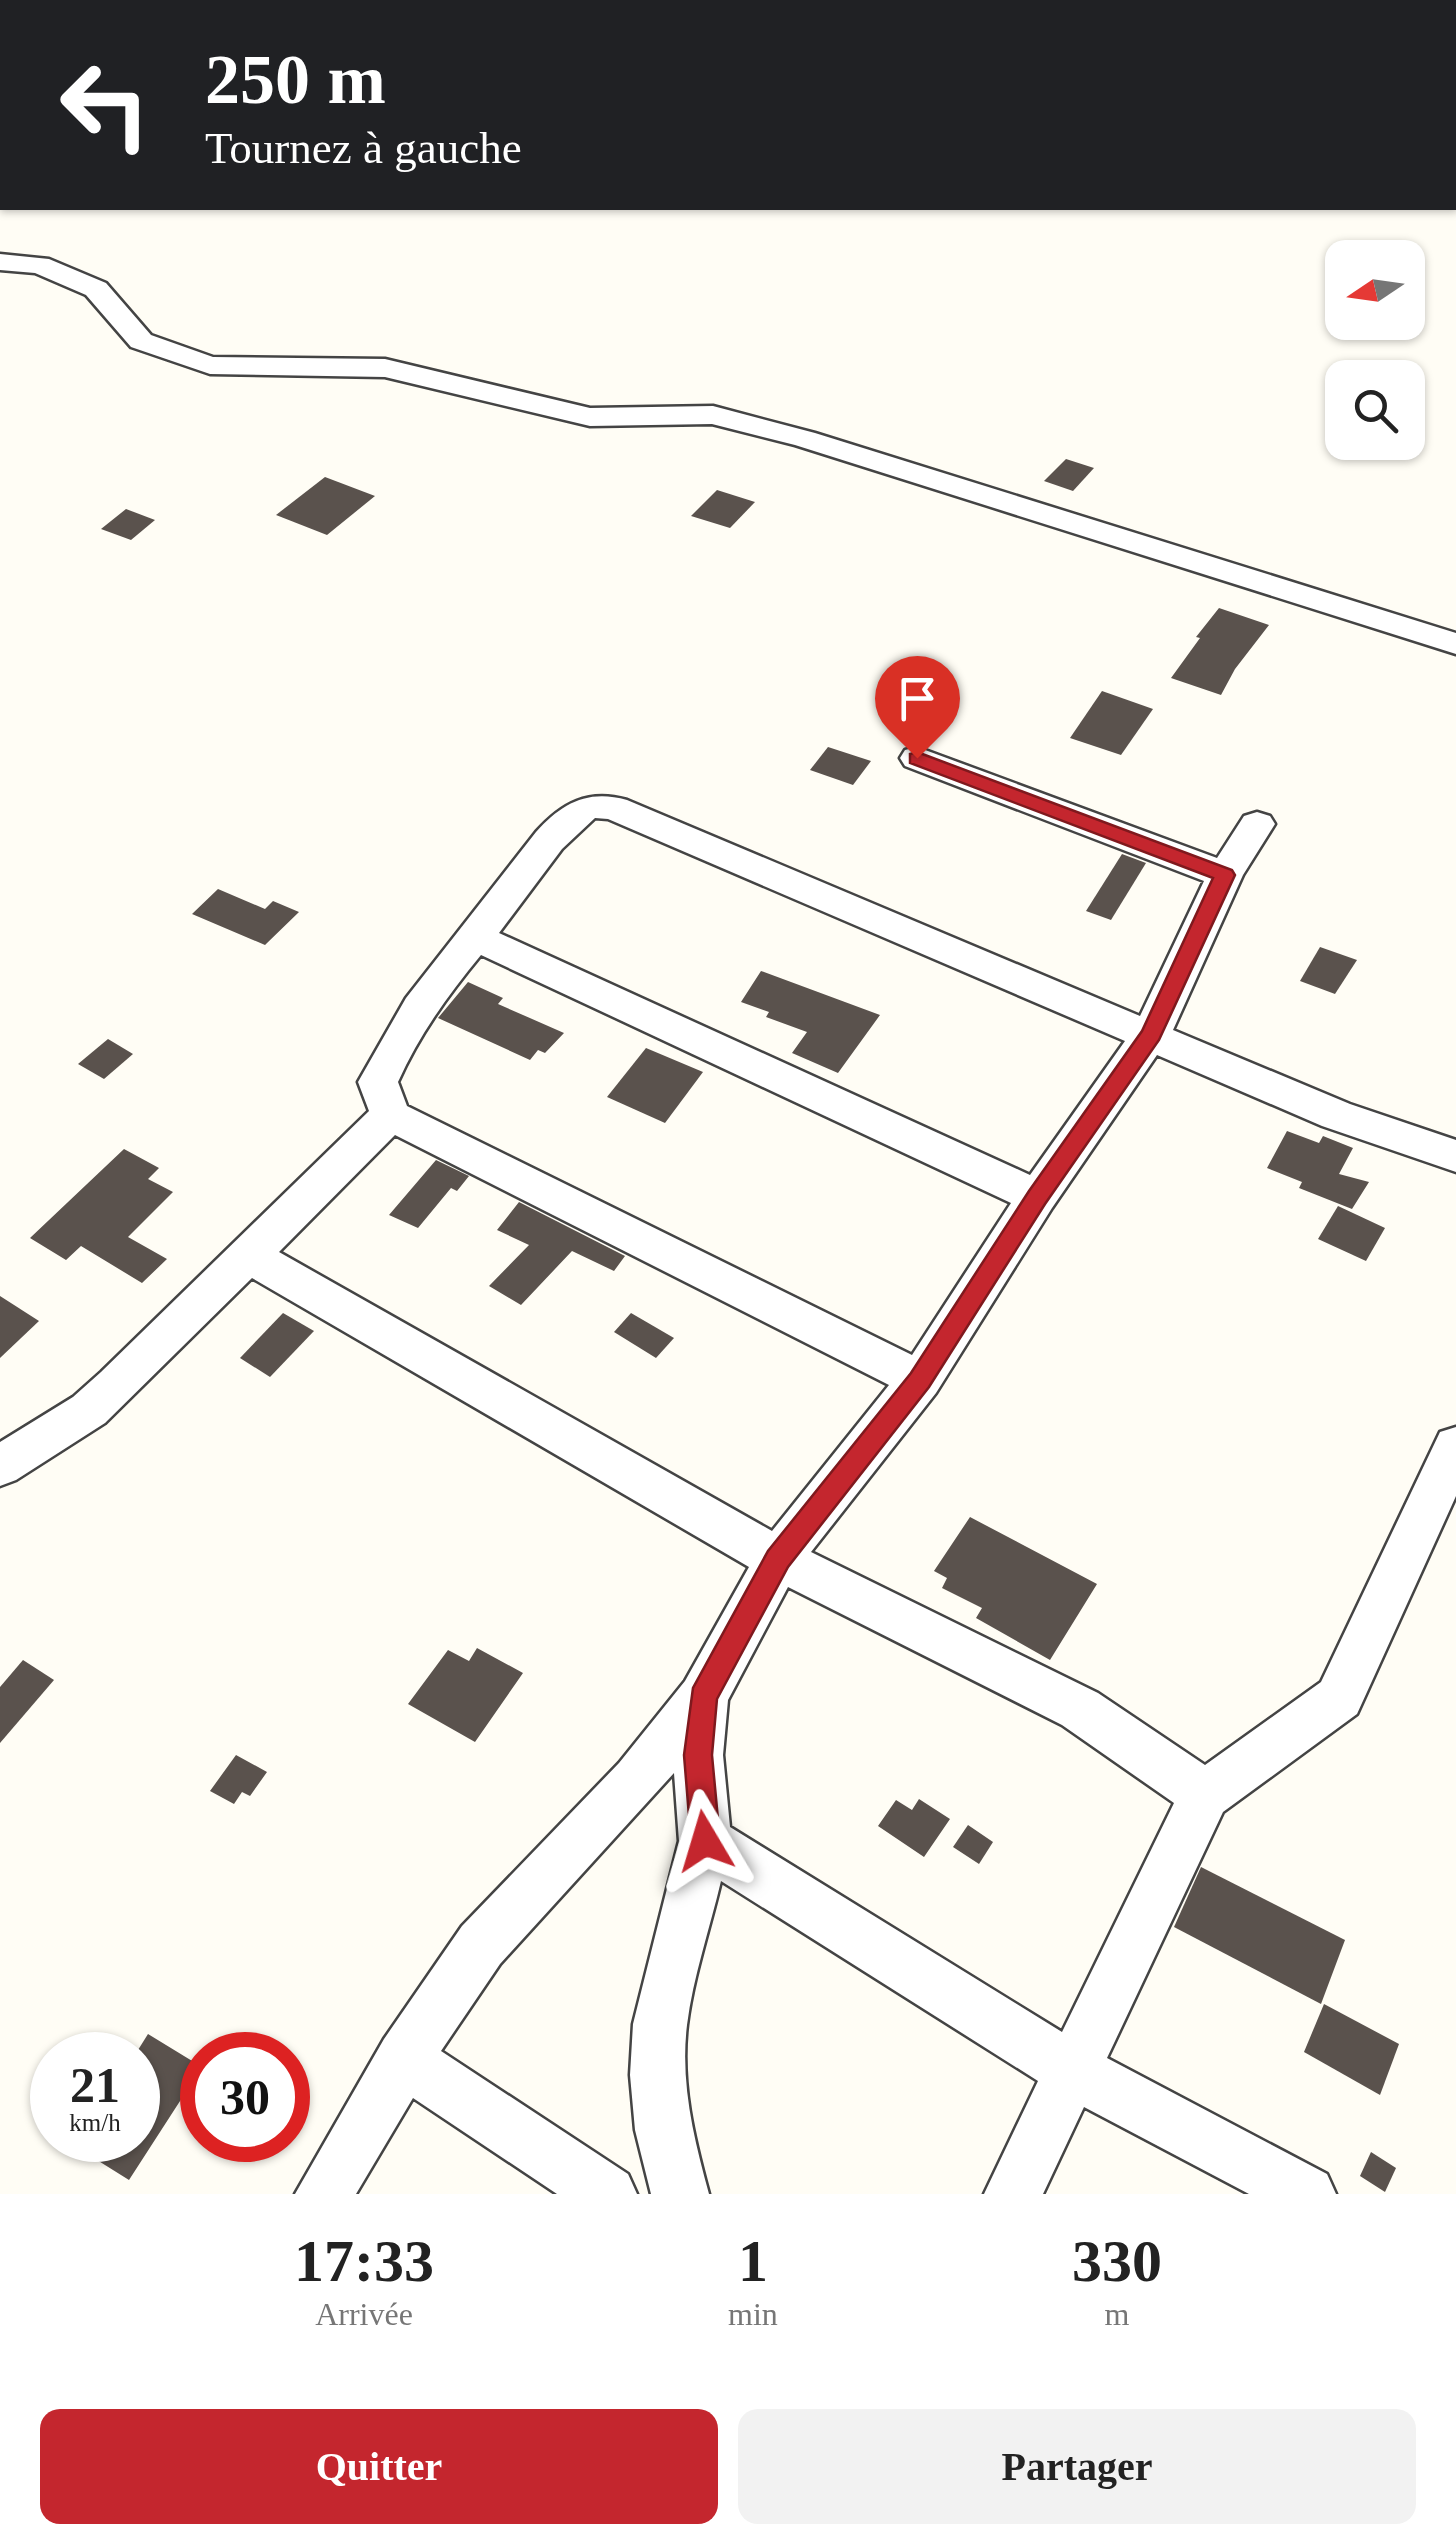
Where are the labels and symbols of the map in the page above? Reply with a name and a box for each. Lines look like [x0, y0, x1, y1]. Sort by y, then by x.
north arrow [1325, 240, 1425, 340]
pin [875, 656, 960, 759]
position arrow [653, 1789, 757, 1893]
speed limit sign: 30 [180, 2032, 310, 2162]

